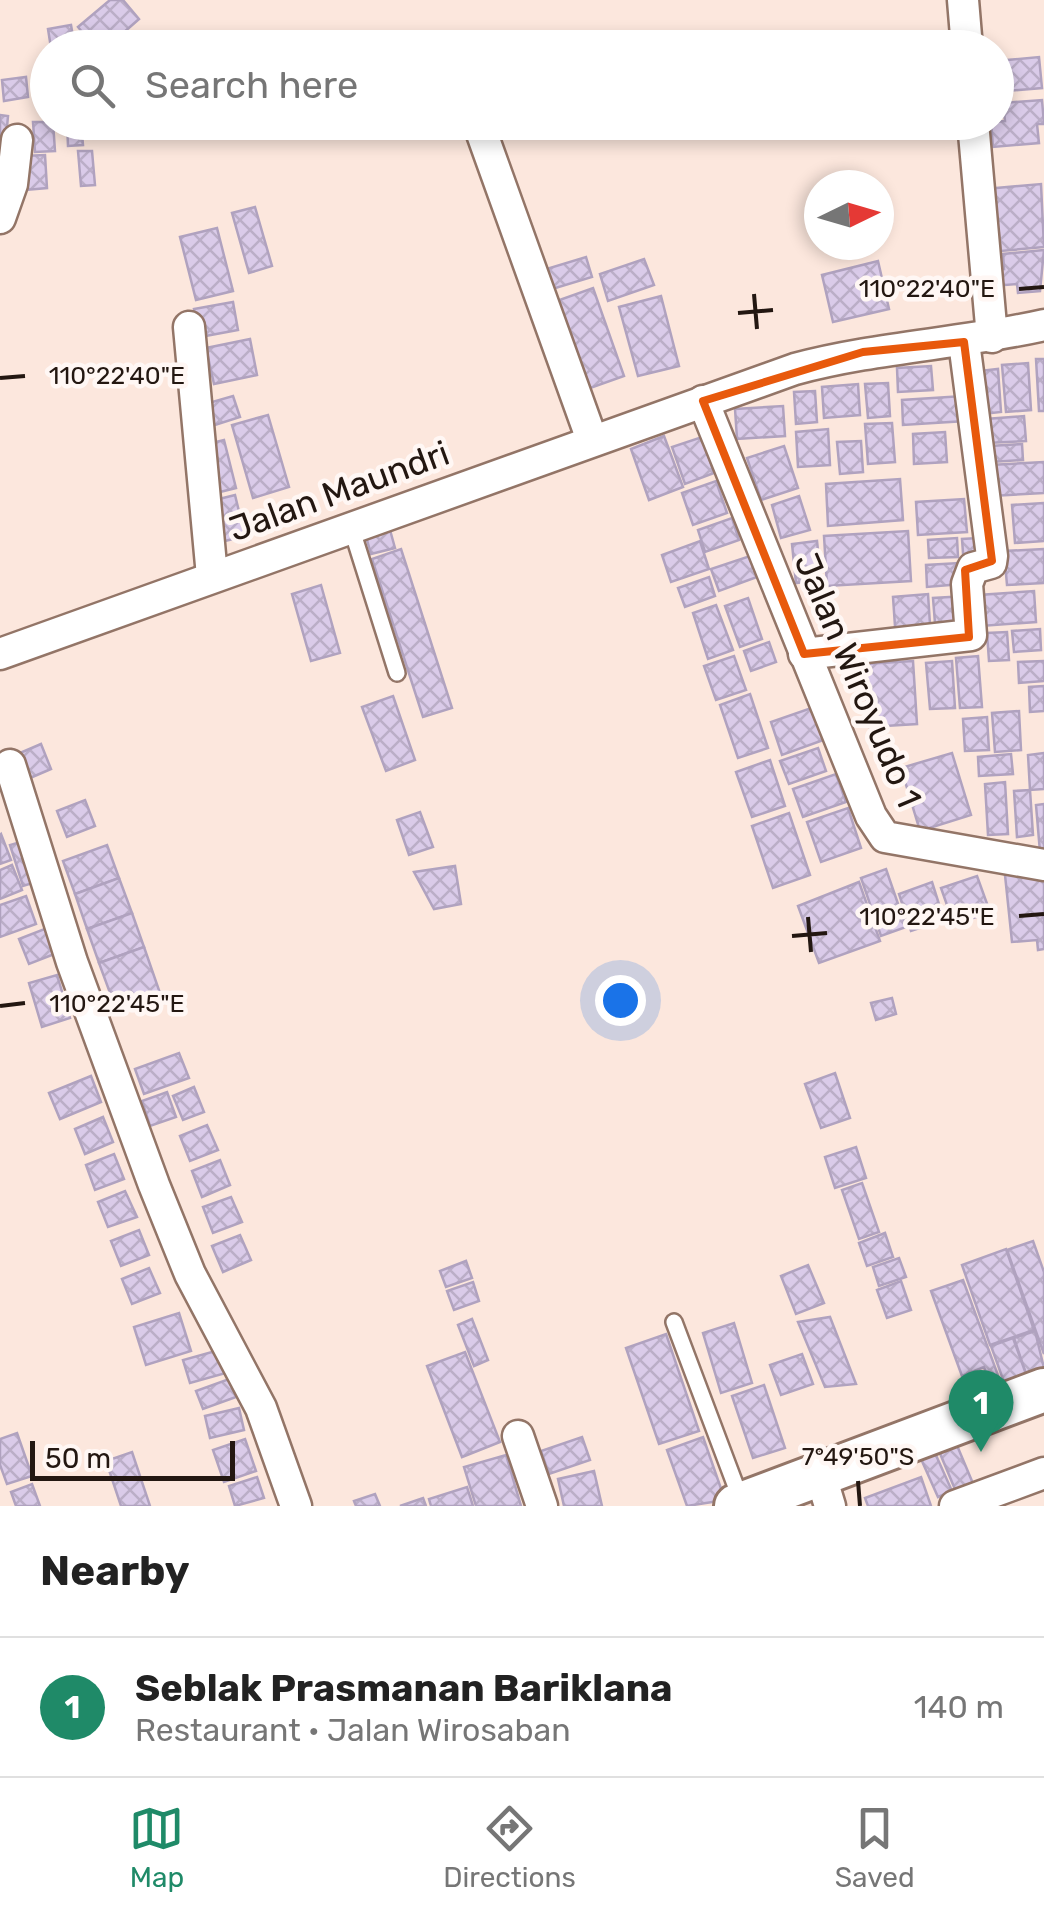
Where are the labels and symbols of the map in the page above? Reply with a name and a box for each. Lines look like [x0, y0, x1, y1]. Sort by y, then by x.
north arrow [804, 170, 894, 260]
text: 110°22'40"E [859, 274, 995, 303]
text: 110°22'40"E [49, 361, 185, 390]
street label: Jalan Maundri [223, 432, 455, 550]
street label: Jalan Wiroyudo 1 [786, 547, 930, 813]
text: 110°22'45"E [859, 902, 995, 931]
your location [595, 975, 646, 1026]
text: 110°22'45"E [49, 989, 185, 1018]
pin: 1 [948, 1370, 1014, 1452]
scale bar [30, 1436, 235, 1480]
text: 7°49'50"S [802, 1442, 914, 1471]

